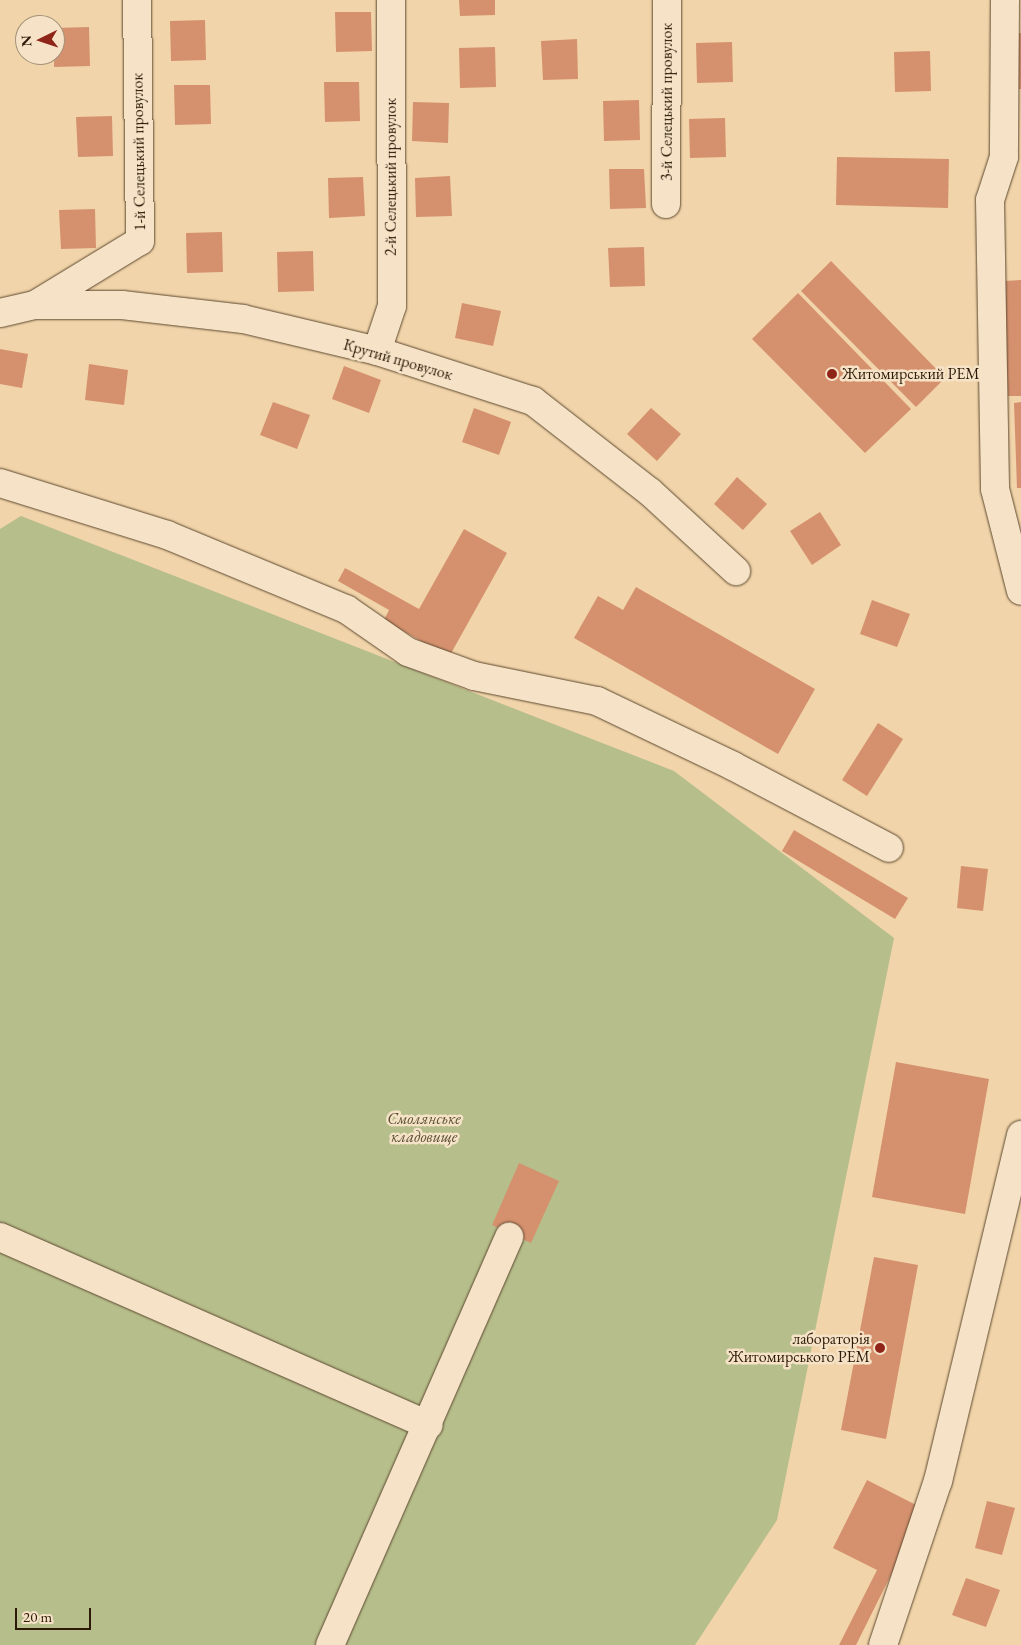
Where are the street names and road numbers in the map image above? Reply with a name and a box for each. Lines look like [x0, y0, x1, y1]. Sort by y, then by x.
street label: 3-й Селецький провулок [657, 23, 677, 181]
street label: 1-й Селецький провулок [128, 73, 150, 231]
street label: 2-й Селецький провулок [381, 98, 401, 256]
street label: Крутий провулок [341, 335, 455, 385]

